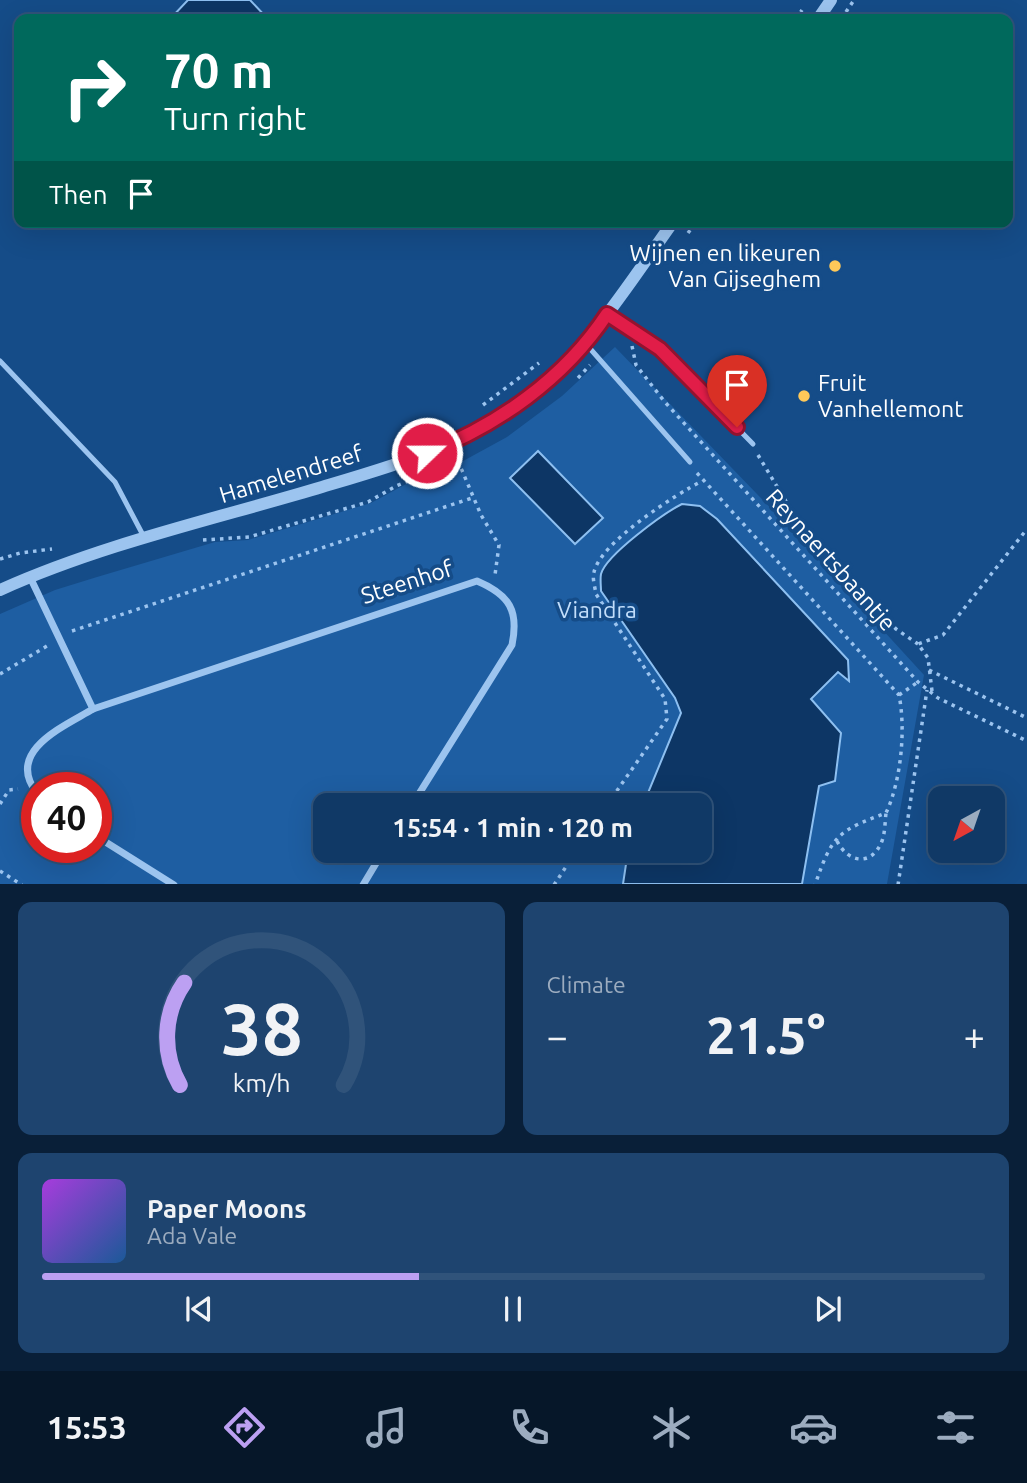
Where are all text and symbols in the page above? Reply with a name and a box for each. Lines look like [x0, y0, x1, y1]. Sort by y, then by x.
icon: right [49, 42, 140, 133]
text: 70 m [164, 42, 273, 97]
text: Turn right [164, 100, 306, 136]
icon: arrive [122, 175, 160, 213]
text: Then [49, 180, 108, 209]
place label: Wijnen en likeuren Van Gijseghem [630, 240, 821, 291]
marker: Wijnen en likeuren Van Gijseghem [827, 258, 843, 274]
pin [707, 355, 767, 427]
icon: arrive [718, 366, 756, 404]
place label: Fruit Vanhellemont [818, 370, 963, 421]
marker: Fruit Vanhellemont [796, 388, 812, 404]
position arrow [390, 416, 464, 490]
street label: Hamelendreef [216, 440, 366, 507]
street label: Reynaertsbaantje [762, 484, 901, 635]
street label: Steenhof [358, 555, 456, 608]
park label: Viandra [557, 597, 637, 622]
speed limit sign: 40 [21, 772, 112, 863]
north arrow [928, 786, 1004, 863]
map controls [928, 786, 1005, 863]
text: 15:54 · 1 min · 120 m [392, 813, 633, 842]
text: Climate [547, 972, 626, 997]
text: 38 [220, 987, 302, 1069]
text: 21.5° [706, 1006, 825, 1064]
text: − [547, 1015, 568, 1057]
text: + [964, 1015, 985, 1057]
text: km/h [232, 1068, 290, 1096]
text: Paper Moons [147, 1194, 306, 1223]
text: Ada Vale [147, 1223, 237, 1248]
icon: previous [180, 1290, 218, 1328]
icon: pause [494, 1290, 532, 1328]
icon: next [809, 1290, 847, 1328]
icon: directions [220, 1403, 269, 1452]
icon: music [362, 1403, 411, 1452]
icon: phone [505, 1403, 554, 1452]
icon: climate [647, 1403, 696, 1452]
icon: car [789, 1403, 838, 1452]
icon: filters [931, 1403, 980, 1452]
text: 15:53 [47, 1409, 127, 1445]

